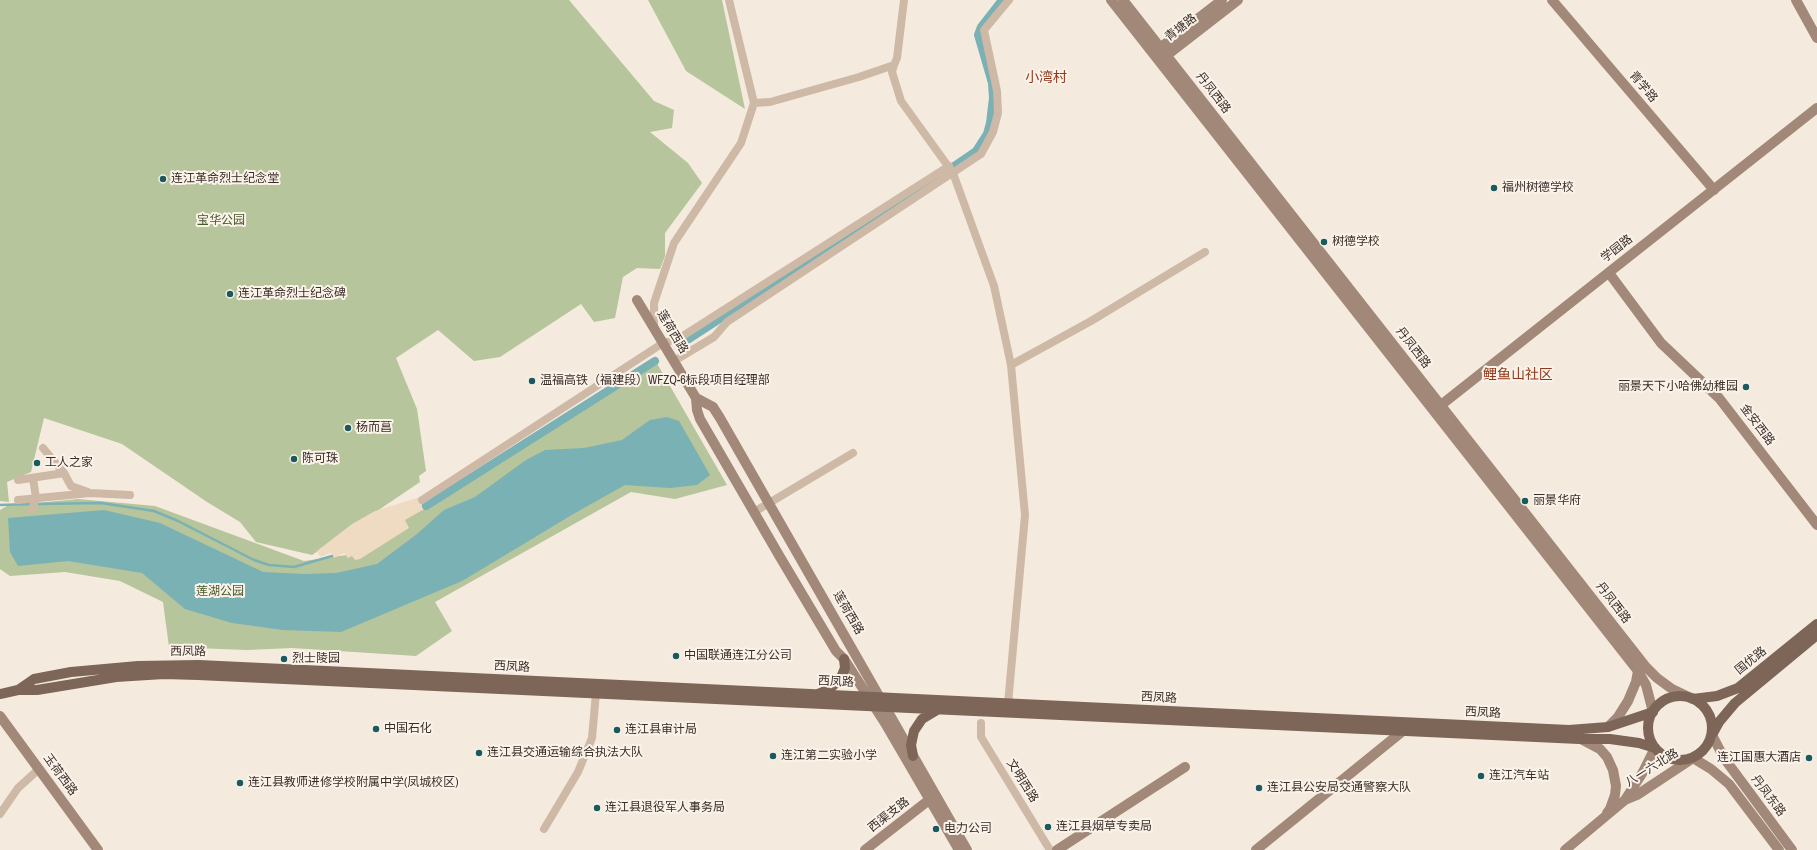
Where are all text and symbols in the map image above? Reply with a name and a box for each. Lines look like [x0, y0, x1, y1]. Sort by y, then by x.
street label: 青塘路 [1162, 11, 1200, 45]
street label: 青学路 [1626, 69, 1660, 105]
district label: 小湾村 [1025, 70, 1067, 86]
street label: 丹凤西路 [1193, 70, 1233, 116]
place label: 连江革命烈士纪念堂 [171, 172, 279, 186]
marker: 连江革命烈士纪念堂 [158, 174, 168, 184]
place label: 福州树德学校 [1502, 181, 1574, 195]
marker: 福州树德学校 [1489, 183, 1499, 193]
park label: 宝华公园 [197, 214, 245, 228]
street label: 学园路 [1598, 232, 1636, 266]
place label: 树德学校 [1332, 235, 1380, 249]
marker: 树德学校 [1319, 237, 1329, 247]
place label: 连江革命烈士纪念碑 [238, 287, 346, 301]
marker: 连江革命烈士纪念碑 [225, 289, 235, 299]
street label: 莲荷西路 [653, 308, 691, 356]
street label: 丹凤西路 [1393, 325, 1433, 371]
district label: 鲤鱼山社区 [1483, 367, 1553, 383]
place label: 温福高铁（福建段）WFZQ-6标段项目经理部 [540, 374, 770, 388]
marker: 温福高铁（福建段）WFZQ-6标段项目经理部 [527, 376, 537, 386]
place label: 丽景天下小哈佛幼稚园 [1618, 380, 1738, 394]
marker: 丽景天下小哈佛幼稚园 [1741, 382, 1751, 392]
street label: 金安西路 [1737, 401, 1777, 449]
place label: 杨而菖 [356, 421, 392, 435]
marker: 杨而菖 [343, 423, 353, 433]
place label: 陈可珠 [302, 452, 338, 466]
marker: 陈可珠 [289, 454, 299, 464]
place label: 工人之家 [45, 456, 93, 470]
marker: 工人之家 [32, 458, 42, 468]
place label: 丽景华府 [1533, 494, 1581, 508]
marker: 丽景华府 [1520, 496, 1530, 506]
street label: 丹凤西路 [1593, 580, 1633, 626]
park label: 莲湖公园 [196, 585, 244, 599]
street label: 莲荷西路 [830, 589, 866, 637]
street label: 西凤路 [170, 644, 206, 660]
street label: 国优路 [1732, 644, 1770, 678]
place label: 中国联通连江分公司 [684, 649, 792, 663]
marker: 中国联通连江分公司 [671, 651, 681, 661]
place label: 烈士陵园 [292, 652, 340, 666]
marker: 烈士陵园 [279, 654, 289, 664]
street label: 西凤路 [494, 659, 530, 675]
street label: 西凤路 [818, 674, 854, 690]
street label: 西凤路 [1141, 690, 1177, 706]
street label: 西凤路 [1465, 705, 1501, 721]
place label: 中国石化 [384, 722, 432, 736]
place label: 连江县审计局 [625, 723, 697, 737]
marker: 中国石化 [371, 724, 381, 734]
marker: 连江县审计局 [612, 725, 622, 735]
place label: 连江县交通运输综合执法大队 [487, 746, 643, 760]
street label: 八一六北路 [1623, 746, 1681, 790]
marker: 连江县交通运输综合执法大队 [474, 748, 484, 758]
place label: 连江第二实验小学 [781, 749, 877, 763]
street label: 玉荷西路 [40, 751, 80, 799]
marker: 连江第二实验小学 [768, 751, 778, 761]
place label: 连江国惠大酒店 [1717, 751, 1801, 765]
marker: 连江国惠大酒店 [1804, 753, 1814, 763]
street label: 文明西路 [1003, 757, 1041, 805]
place label: 连江汽车站 [1489, 769, 1549, 783]
marker: 连江汽车站 [1476, 771, 1486, 781]
street label: 丹凤东路 [1748, 772, 1788, 820]
place label: 连江县教师进修学校附属中学(凤城校区) [248, 776, 459, 790]
marker: 连江县教师进修学校附属中学(凤城校区) [235, 778, 245, 788]
place label: 连江县公安局交通警察大队 [1267, 781, 1411, 795]
marker: 连江县公安局交通警察大队 [1254, 783, 1264, 793]
street label: 西渠支路 [866, 795, 912, 835]
place label: 连江县退役军人事务局 [605, 801, 725, 815]
marker: 连江县退役军人事务局 [592, 803, 602, 813]
place label: 连江县烟草专卖局 [1056, 820, 1152, 834]
place label: 电力公司 [944, 822, 992, 836]
marker: 连江县烟草专卖局 [1043, 822, 1053, 832]
marker: 电力公司 [931, 824, 941, 834]

